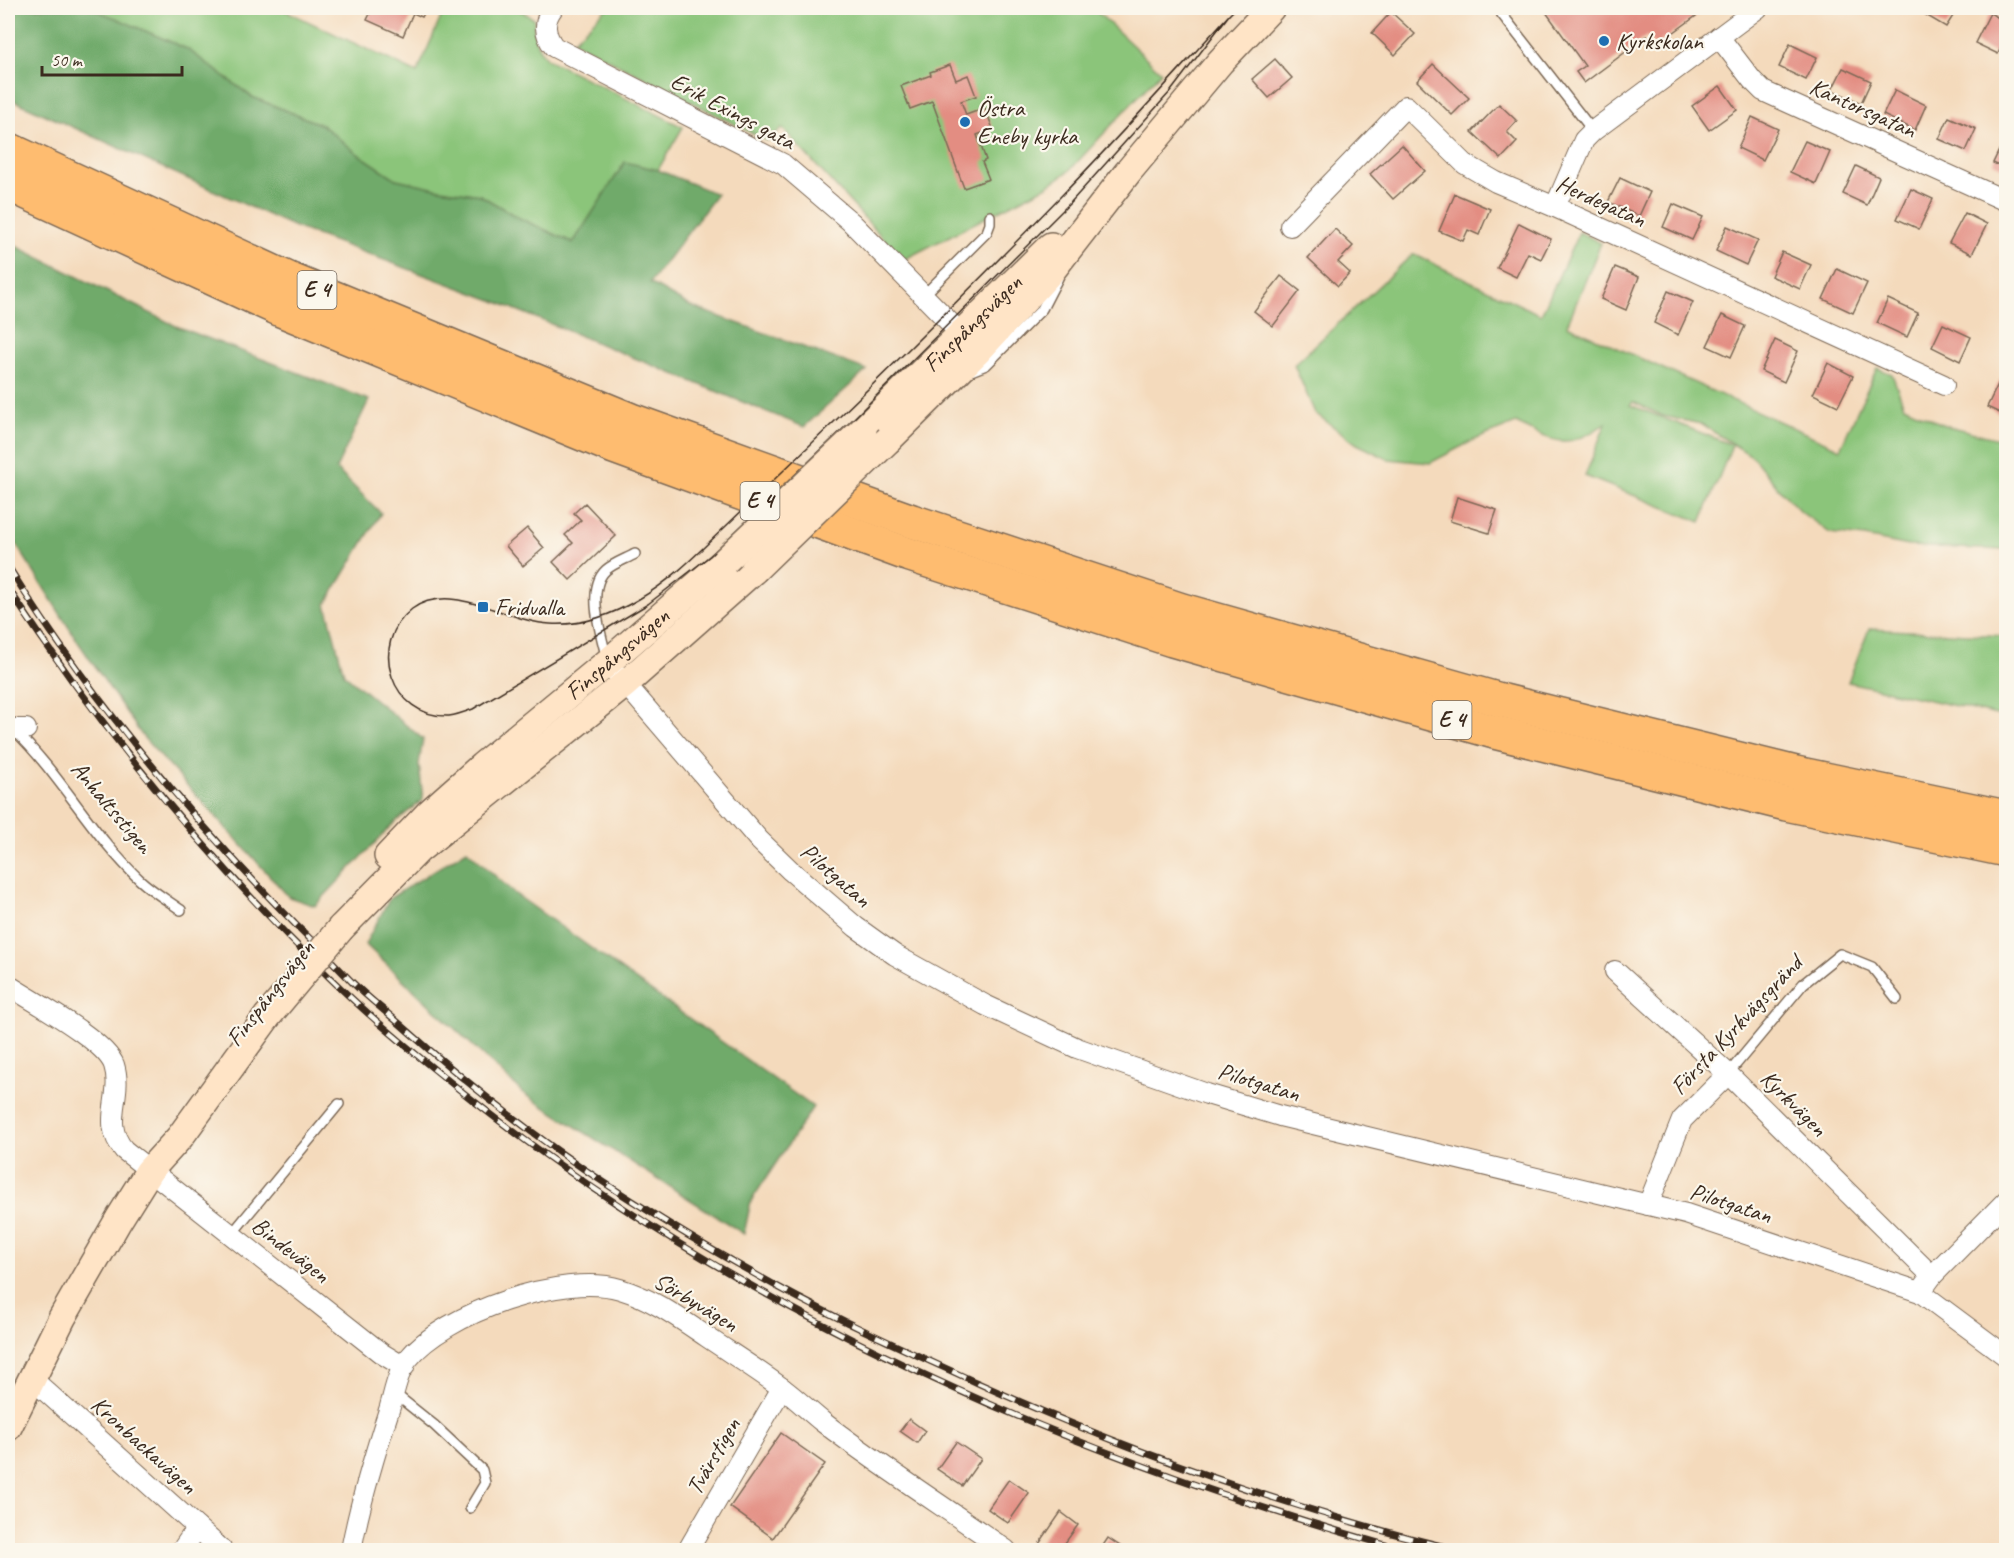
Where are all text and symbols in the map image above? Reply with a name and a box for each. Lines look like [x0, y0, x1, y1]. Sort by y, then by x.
place label: Kyrkskolan [1616, 26, 1704, 56]
marker: Kyrkskolan [1597, 34, 1611, 48]
scale bar [42, 39, 182, 77]
text: 50 m [51, 49, 84, 71]
street label: Erik Exings gata [666, 66, 802, 157]
street label: Kantorsgatan [1805, 71, 1922, 145]
place label: Östra Eneby kyrka [977, 93, 1079, 151]
marker: Östra Eneby kyrka [958, 115, 972, 129]
street label: Herdegatan [1552, 168, 1651, 234]
street label: Finspångsvägen [916, 268, 1028, 378]
road number: E 4 [298, 271, 336, 309]
road number: E 4 [740, 482, 780, 520]
place label: Fridvalla [495, 592, 566, 622]
marker: Fridvalla [476, 600, 490, 614]
street label: Finspångsvägen [559, 601, 676, 706]
road number: E 4 [1432, 701, 1472, 739]
street label: Anhaltsstigen [65, 754, 160, 860]
street label: Pilotgatan [794, 836, 878, 914]
street label: Finspångsvägen [219, 933, 321, 1052]
street label: Första Kyrkvägsgränd [1664, 946, 1811, 1101]
street label: Pilotgatan [1214, 1055, 1304, 1109]
street label: Kyrkvägen [1754, 1063, 1834, 1143]
street label: Pilotgatan [1686, 1176, 1776, 1230]
street label: Bindevägen [246, 1210, 336, 1290]
street label: Sörbyvägen [648, 1265, 744, 1339]
street label: Kronbackavägen [85, 1389, 203, 1501]
street label: Tvärstigen [679, 1412, 747, 1500]

